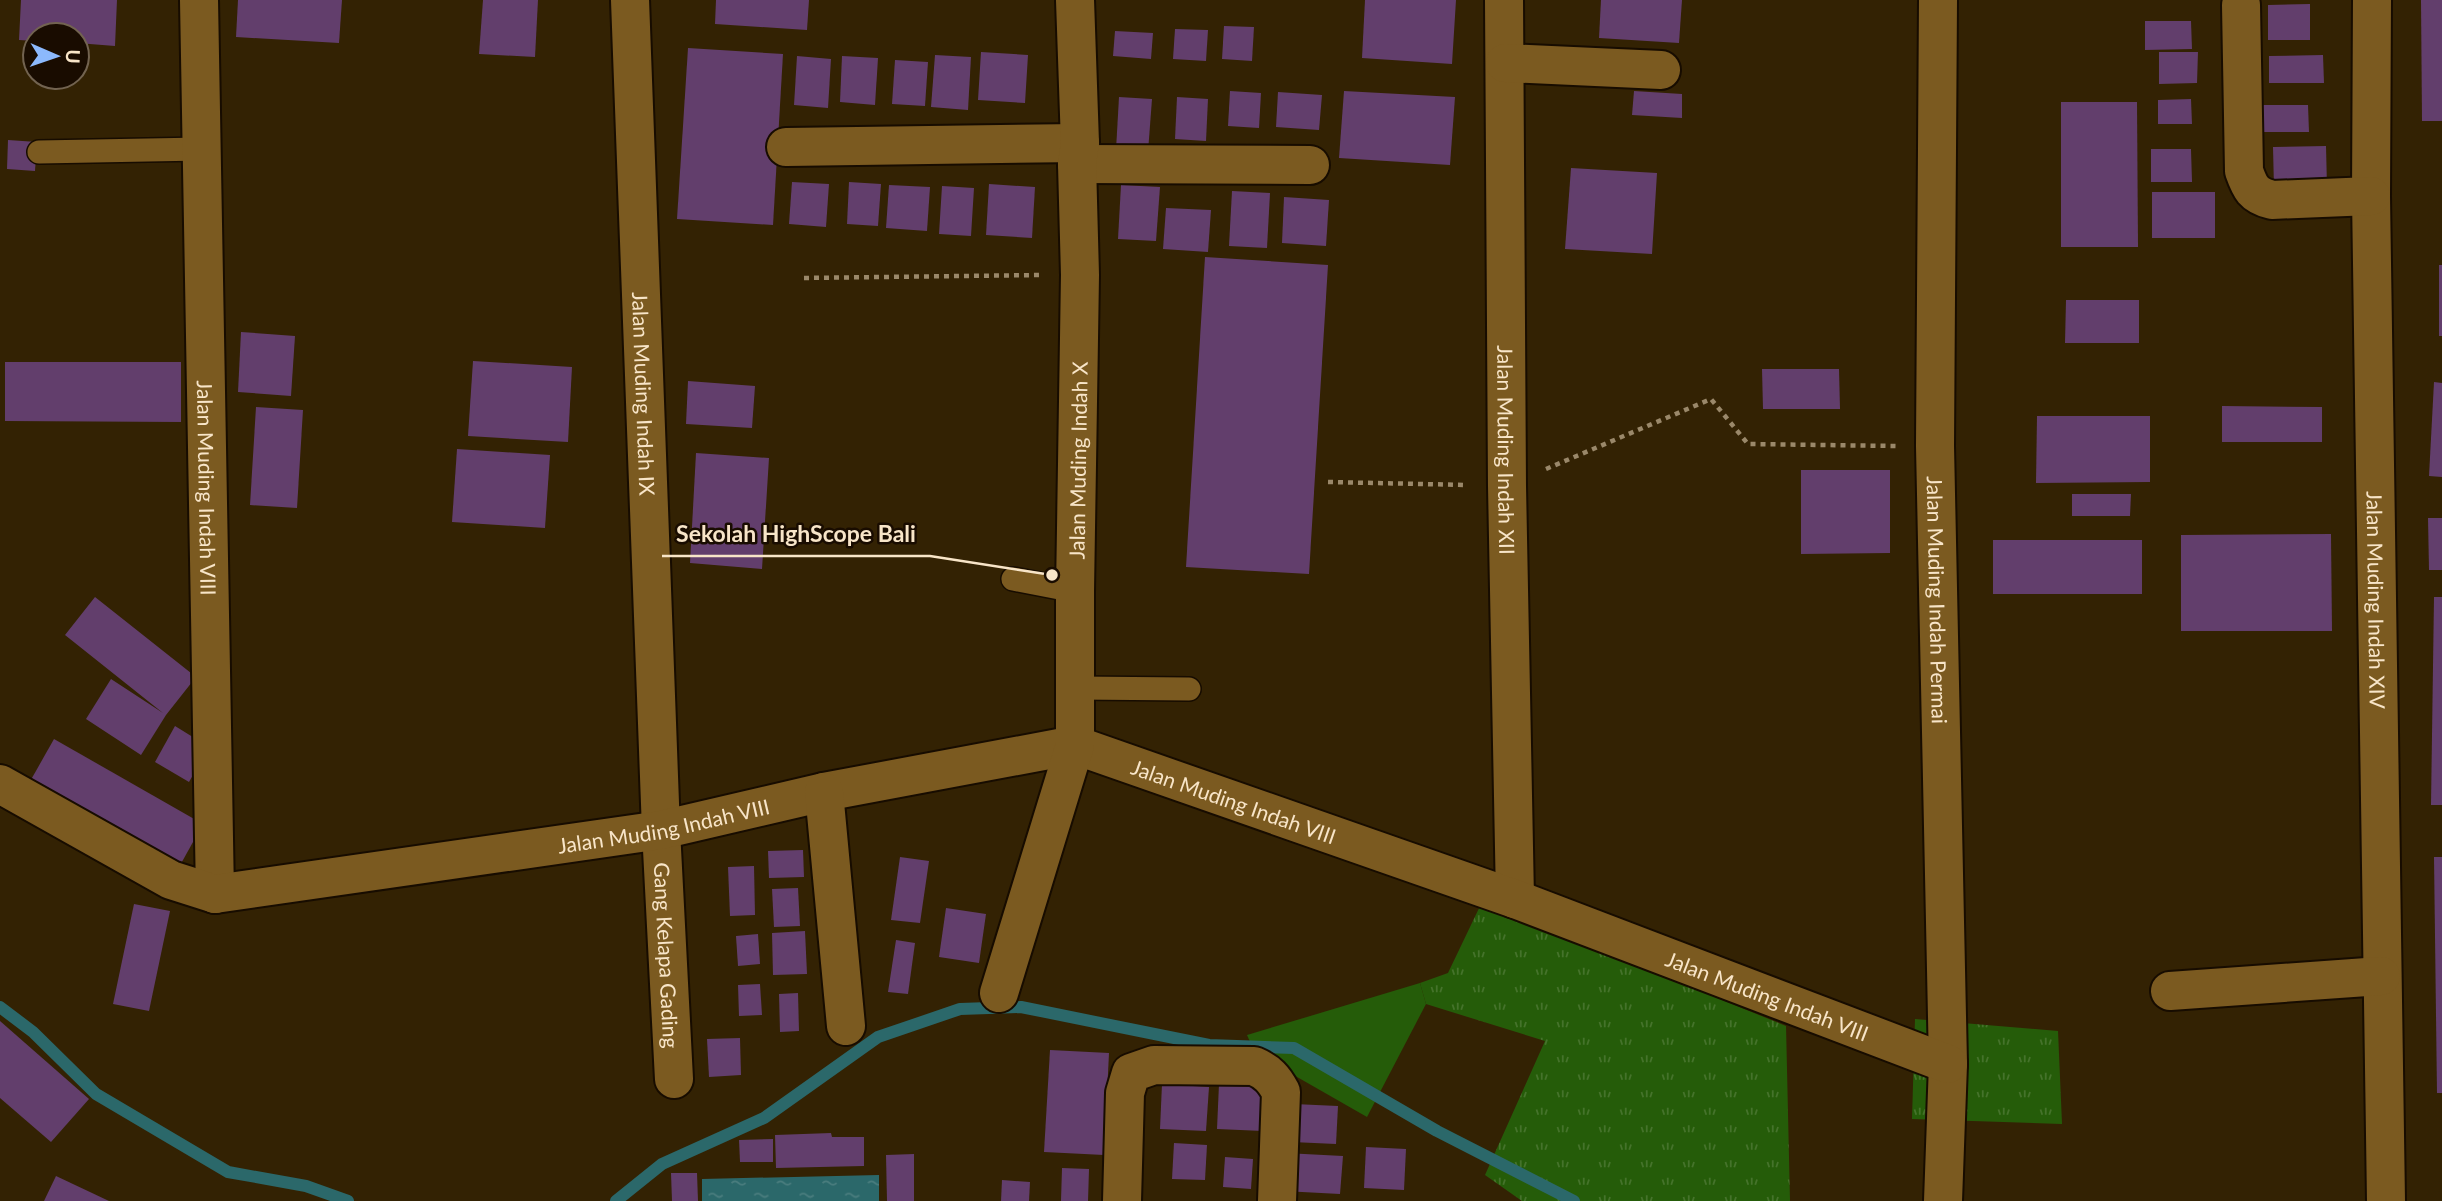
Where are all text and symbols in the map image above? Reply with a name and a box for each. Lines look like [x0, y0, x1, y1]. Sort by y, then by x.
north arrow [21, 21, 91, 91]
text: U [62, 49, 85, 64]
street label: Jalan Muding Indah IX [628, 292, 661, 496]
street label: Jalan Muding Indah XII [1494, 345, 1521, 555]
street label: Jalan Muding Indah X [1063, 361, 1091, 559]
street label: Jalan Muding Indah VIII [193, 380, 222, 596]
street label: Jalan Muding Indah Permai [1923, 476, 1953, 724]
street label: Jalan Muding Indah XIV [2363, 491, 2391, 710]
callout: Sekolah HighScope Bali [662, 512, 930, 556]
text: Sekolah HighScope Bali [676, 519, 916, 547]
street label: Jalan Muding Indah VIII [1128, 753, 1340, 848]
street label: Jalan Muding Indah VIII [556, 793, 772, 857]
street label: Gang Kelapa Gading [650, 862, 685, 1049]
street label: Jalan Muding Indah VIII [1663, 945, 1873, 1045]

